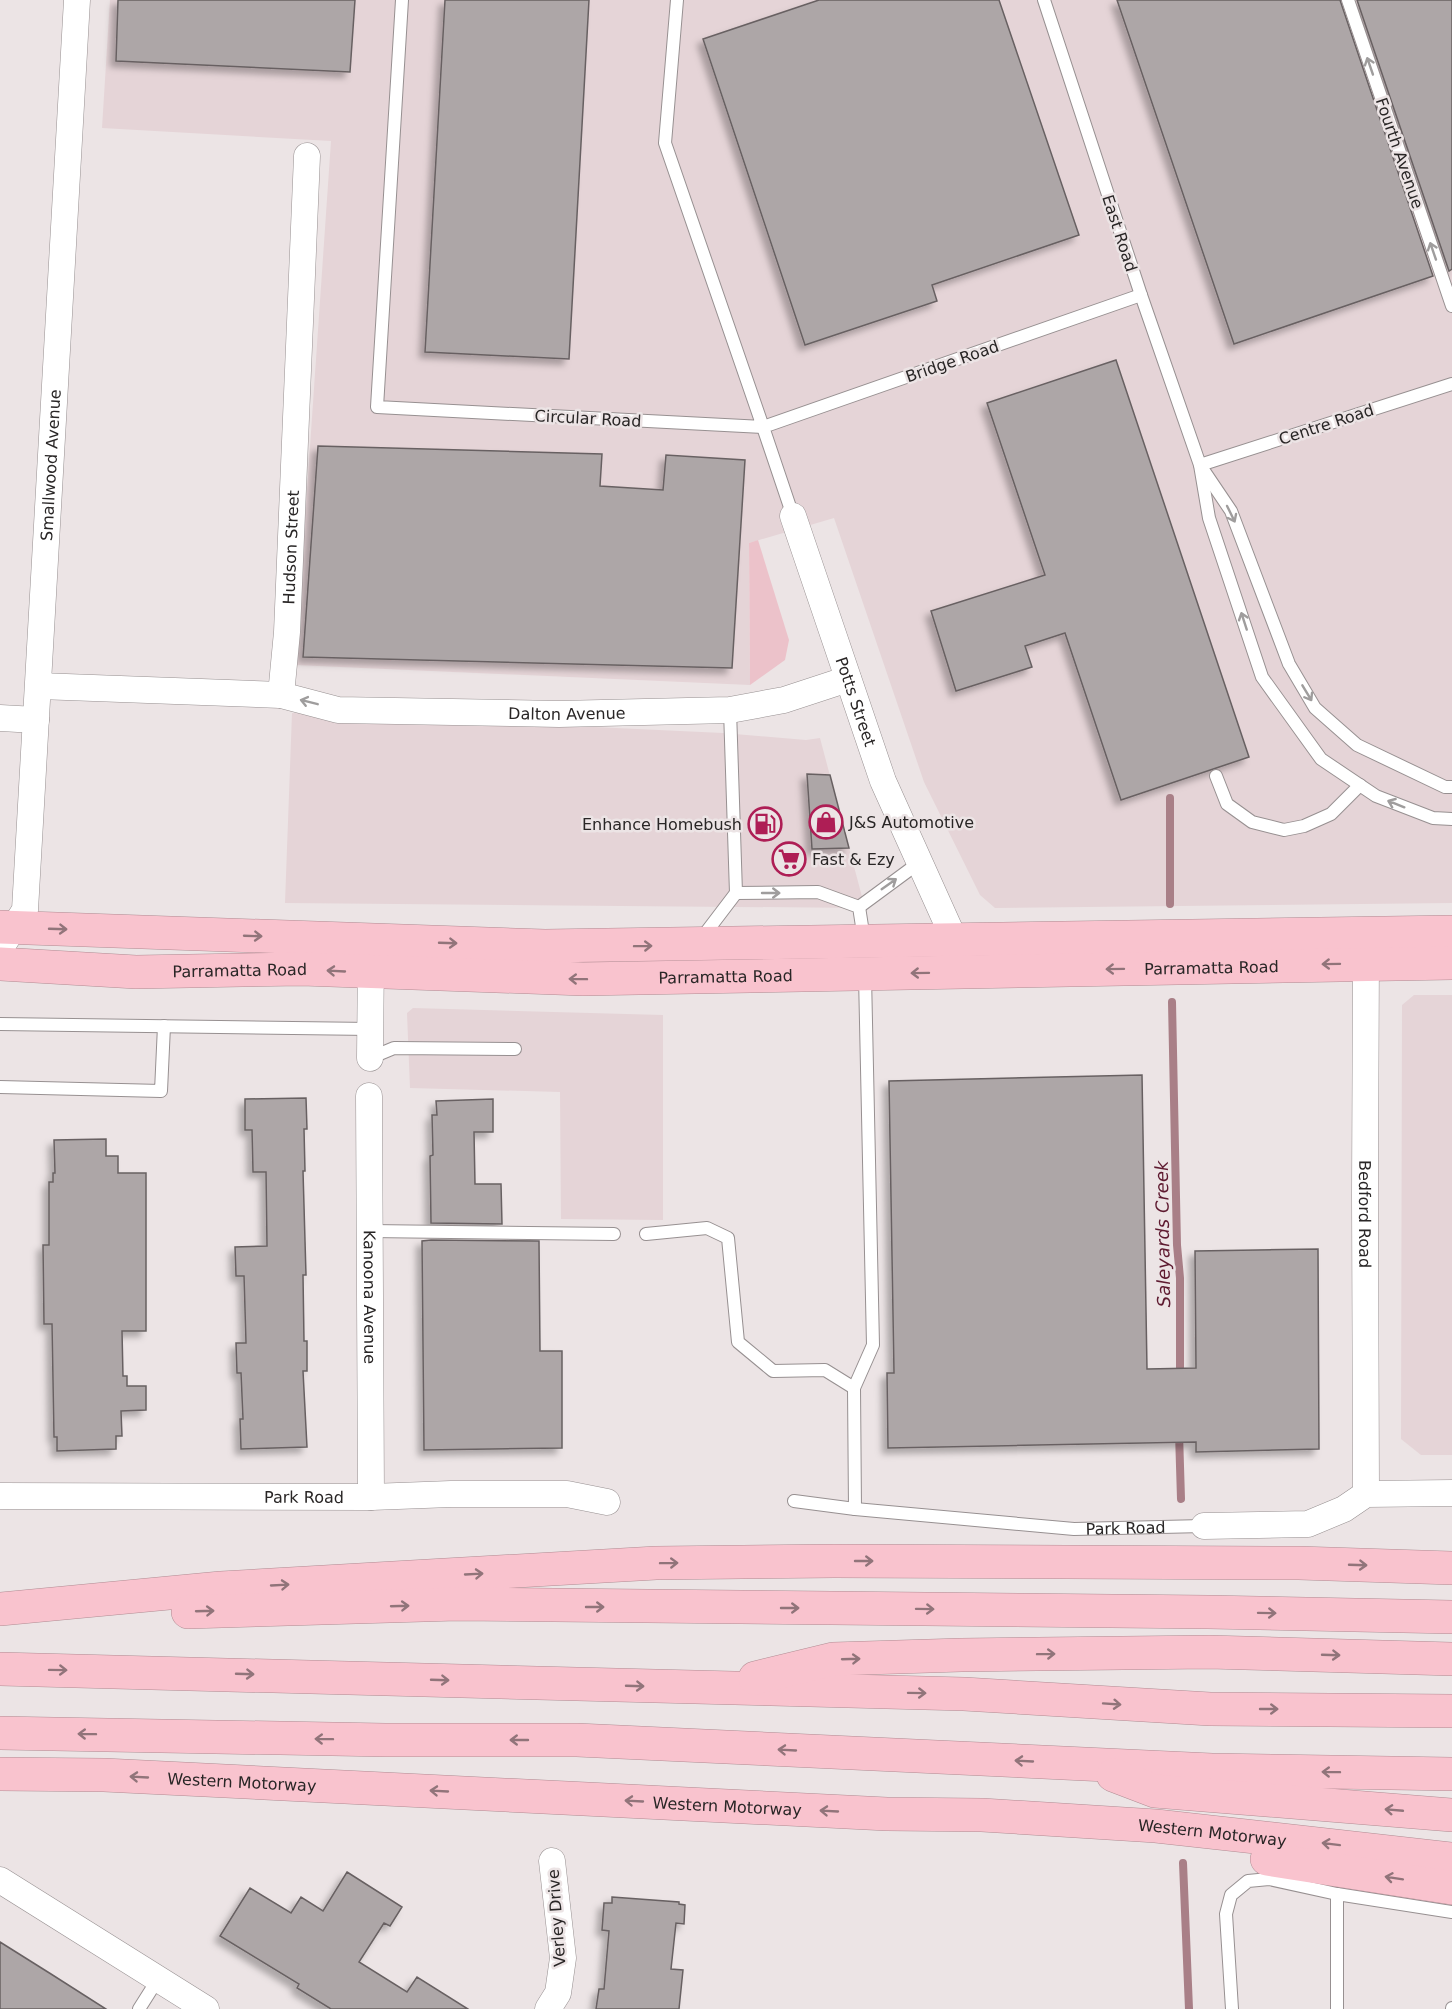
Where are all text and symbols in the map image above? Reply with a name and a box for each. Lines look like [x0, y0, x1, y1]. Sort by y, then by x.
one-way arrow [1364, 57, 1375, 76]
street label: Fourth Avenue [1372, 95, 1427, 211]
street label: East Road [1098, 192, 1141, 274]
one-way arrow [1427, 242, 1438, 261]
street label: Bridge Road [903, 337, 1001, 386]
street label: Smallwood Avenue [37, 389, 65, 541]
street label: Centre Road [1276, 400, 1376, 449]
street label: Circular Road [534, 406, 642, 431]
street label: Hudson Street [279, 490, 303, 605]
one-way arrow [1225, 505, 1237, 523]
one-way arrow [1237, 612, 1248, 631]
street label: Potts Street [832, 654, 880, 749]
one-way arrow [1301, 684, 1313, 701]
one-way arrow [300, 696, 319, 708]
street label: Dalton Avenue [508, 703, 626, 724]
one-way arrow [1388, 798, 1406, 809]
shop icon: J&S Automotive [808, 804, 844, 840]
fuel station icon: Enhance Homebush [747, 806, 783, 842]
place label: J&S Automotive [848, 813, 974, 832]
place label: Enhance Homebush [582, 815, 742, 834]
supermarket icon: Fast & Ezy [771, 841, 807, 877]
place label: Fast & Ezy [812, 850, 895, 869]
one-way arrow [880, 878, 896, 890]
one-way arrow [761, 887, 781, 898]
one-way arrow [48, 923, 68, 934]
one-way arrow [243, 931, 263, 942]
one-way arrow [438, 937, 458, 949]
one-way arrow [633, 940, 653, 952]
street label: Parramatta Road [1144, 957, 1279, 979]
one-way arrow [1321, 959, 1341, 970]
street label: Parramatta Road [172, 960, 307, 981]
one-way arrow [1105, 963, 1125, 975]
one-way arrow [327, 965, 347, 976]
street label: Parramatta Road [658, 966, 793, 988]
one-way arrow [910, 967, 930, 979]
one-way arrow [568, 973, 588, 984]
water label: Saleyards Creek [1151, 1159, 1174, 1308]
street label: Bedford Road [1355, 1160, 1374, 1268]
street label: Kanoona Avenue [360, 1230, 379, 1364]
street label: Park Road [264, 1488, 344, 1507]
street label: Park Road [1085, 1518, 1166, 1539]
one-way arrow [853, 1555, 873, 1567]
one-way arrow [658, 1557, 678, 1569]
one-way arrow [1347, 1559, 1367, 1570]
one-way arrow [464, 1568, 484, 1579]
one-way arrow [269, 1579, 289, 1590]
one-way arrow [390, 1600, 410, 1612]
one-way arrow [585, 1601, 605, 1613]
one-way arrow [780, 1602, 800, 1614]
one-way arrow [915, 1604, 935, 1615]
one-way arrow [195, 1606, 215, 1617]
one-way arrow [1256, 1607, 1276, 1618]
one-way arrow [1036, 1648, 1056, 1660]
one-way arrow [1320, 1650, 1340, 1661]
one-way arrow [841, 1653, 861, 1664]
one-way arrow [48, 1664, 68, 1676]
one-way arrow [234, 1669, 254, 1680]
one-way arrow [429, 1674, 449, 1686]
one-way arrow [624, 1680, 644, 1691]
one-way arrow [907, 1687, 927, 1699]
one-way arrow [1102, 1699, 1122, 1710]
one-way arrow [1258, 1703, 1278, 1715]
one-way arrow [77, 1728, 97, 1740]
one-way arrow [314, 1733, 334, 1744]
one-way arrow [509, 1734, 529, 1746]
one-way arrow [778, 1744, 798, 1755]
one-way arrow [1014, 1756, 1034, 1767]
one-way arrow [1321, 1766, 1341, 1777]
street label: Western Motorway [167, 1769, 317, 1796]
one-way arrow [130, 1771, 150, 1782]
one-way arrow [430, 1785, 450, 1796]
street label: Western Motorway [652, 1793, 802, 1820]
one-way arrow [624, 1795, 644, 1806]
one-way arrow [1384, 1804, 1404, 1815]
one-way arrow [819, 1805, 839, 1816]
street label: Western Motorway [1137, 1816, 1288, 1850]
one-way arrow [1322, 1839, 1342, 1850]
street label: Verley Drive [544, 1869, 569, 1967]
one-way arrow [1385, 1873, 1405, 1884]

